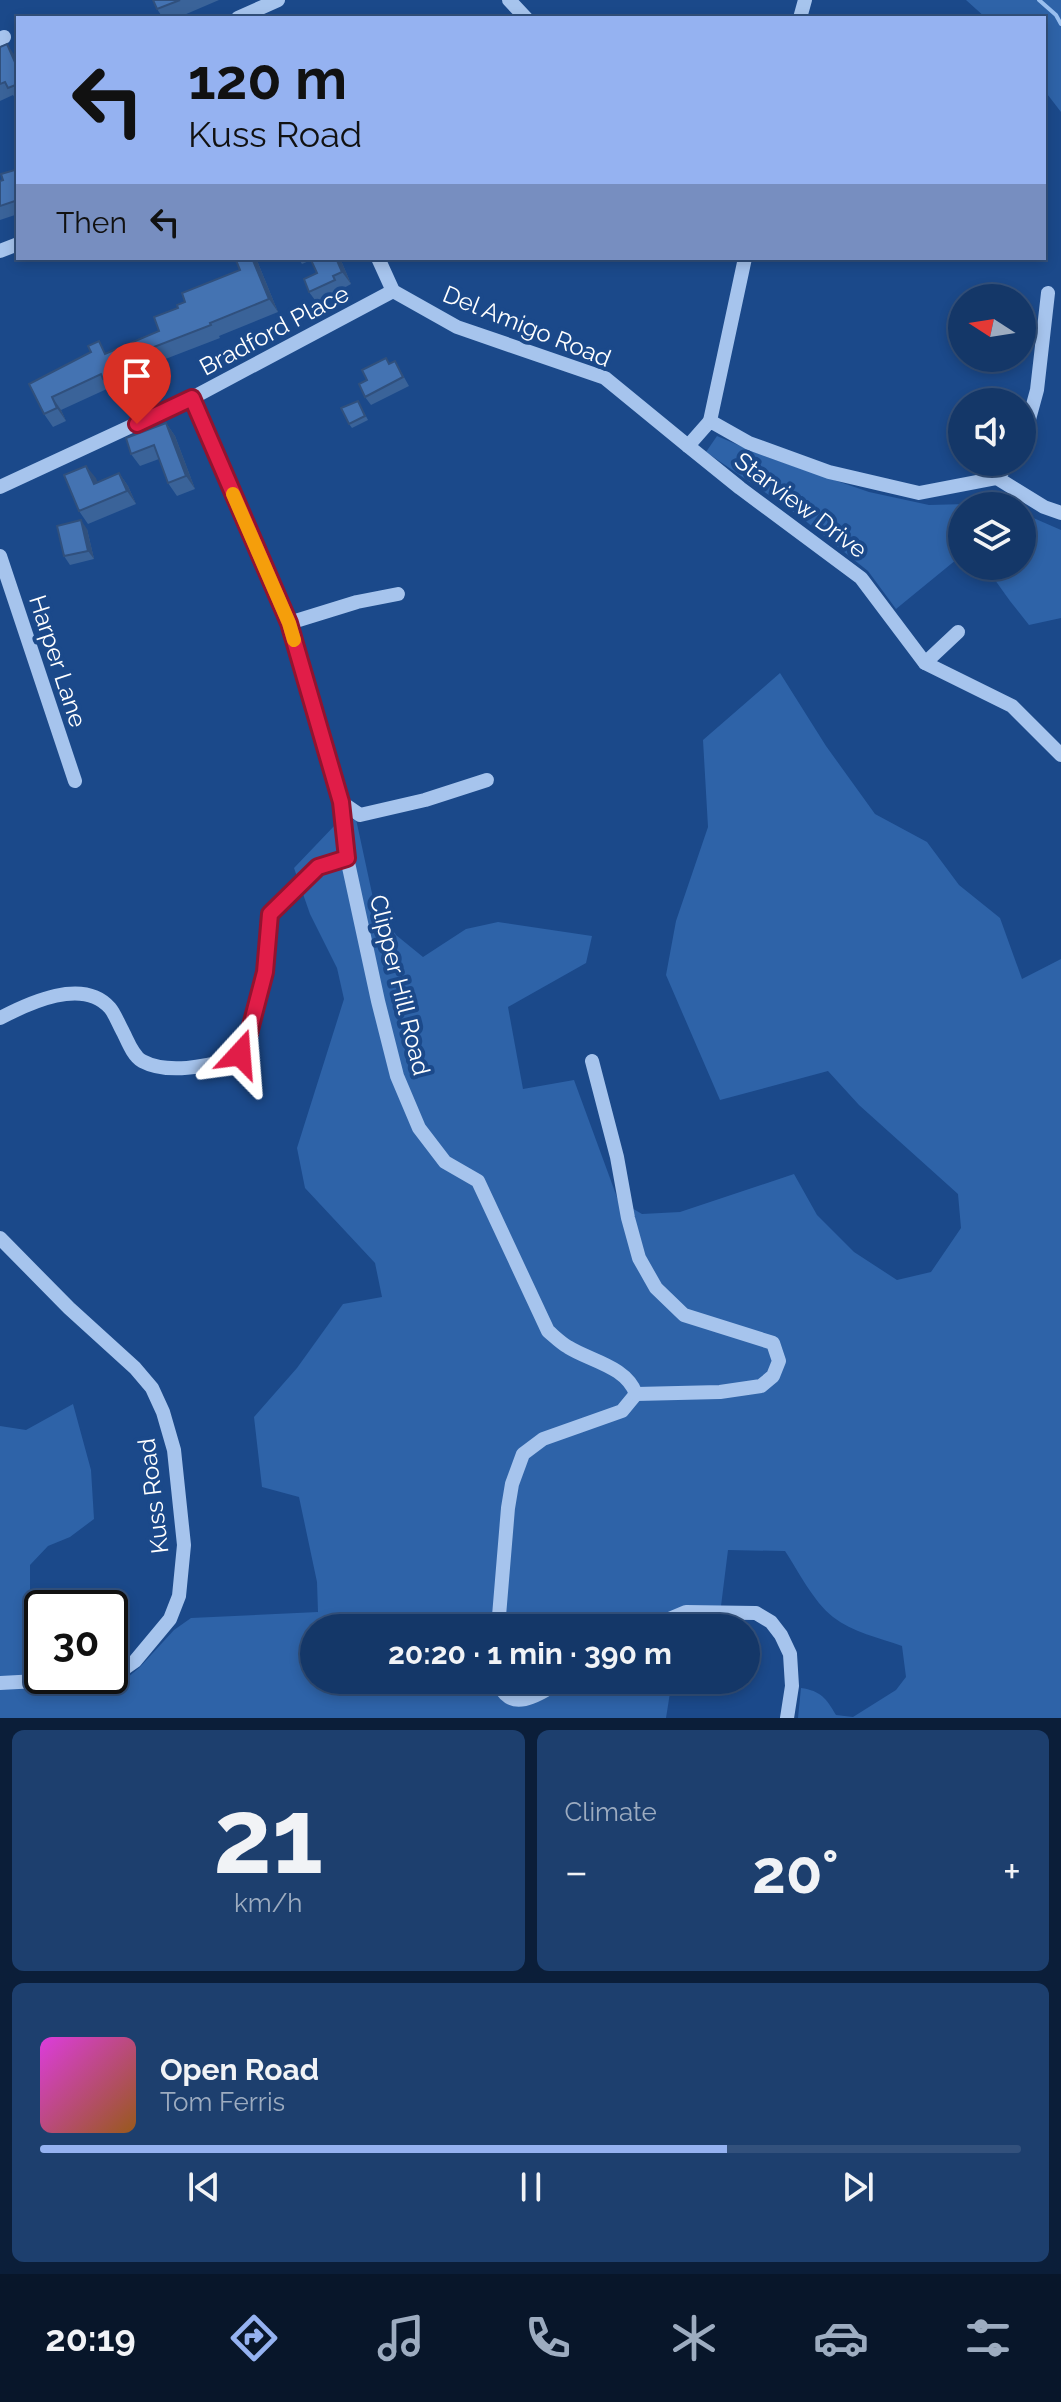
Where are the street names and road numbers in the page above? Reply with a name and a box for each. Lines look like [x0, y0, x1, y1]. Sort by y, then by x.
street label: Bradford Place [194, 278, 354, 382]
street label: Del Amigo Road [439, 279, 615, 373]
street label: Starview Drive [729, 446, 873, 564]
street label: Harper Lane [23, 591, 93, 731]
street label: Clipper Hill Road [364, 892, 436, 1078]
street label: Kuss Road [132, 1437, 174, 1555]

